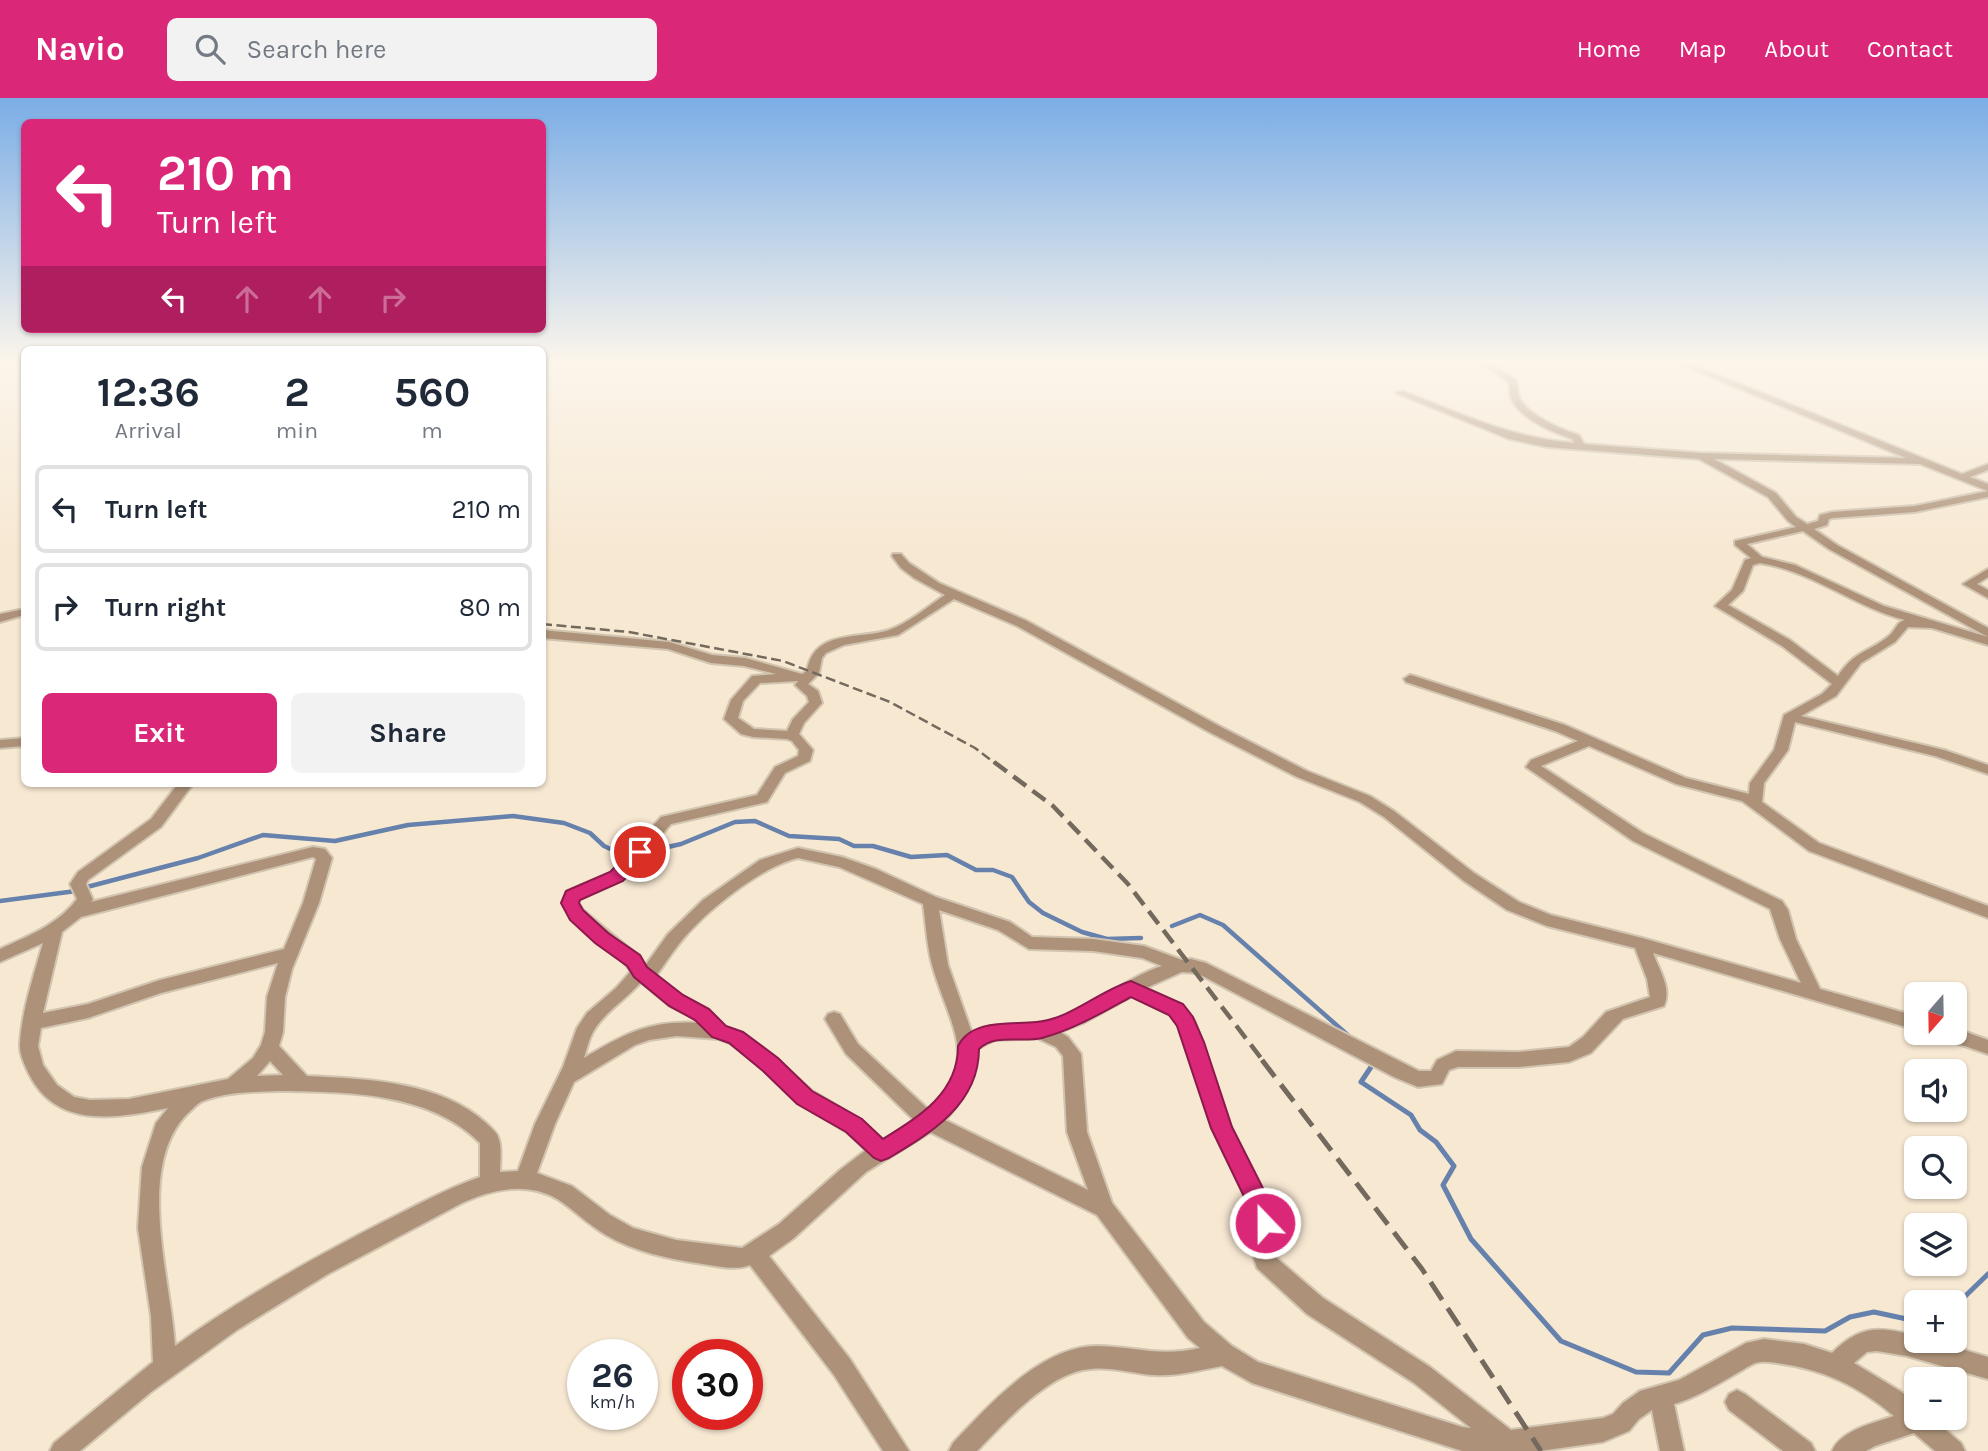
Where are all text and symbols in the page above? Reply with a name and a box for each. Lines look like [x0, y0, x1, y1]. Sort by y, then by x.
search box [167, 18, 657, 81]
text: Navio [35, 30, 125, 68]
icon: search [191, 30, 229, 68]
text: Search here [247, 34, 386, 65]
text: Home [1577, 35, 1641, 63]
text: Map [1679, 35, 1726, 63]
text: About [1764, 35, 1829, 63]
text: Contact [1867, 35, 1953, 63]
text: 210 m [157, 145, 294, 202]
icon: left [42, 147, 133, 238]
text: Turn left [157, 204, 277, 241]
icon: left [155, 280, 193, 318]
icon: ahead [228, 280, 266, 318]
icon: ahead [301, 280, 339, 318]
icon: right [374, 280, 412, 318]
text: 12:36 [97, 367, 200, 417]
text: 2 [284, 367, 310, 417]
text: 560 [394, 367, 470, 417]
text: Arrival [115, 417, 182, 444]
text: min [276, 417, 318, 444]
text: m [421, 417, 443, 444]
icon: left [46, 490, 84, 528]
text: Turn left [105, 494, 207, 525]
text: 210 m [451, 494, 521, 525]
icon: right [46, 588, 84, 626]
text: Turn right [105, 592, 226, 623]
text: 80 m [459, 592, 521, 623]
button: Exit [42, 693, 277, 773]
button: Share [291, 693, 525, 773]
pin [610, 822, 670, 882]
icon: arrive [621, 833, 659, 871]
north arrow [1904, 982, 1967, 1045]
map controls [1904, 982, 1967, 1430]
button: sound [1904, 1059, 1967, 1122]
button: search [1904, 1136, 1967, 1199]
position arrow [1228, 1186, 1302, 1260]
button: layers [1904, 1213, 1967, 1276]
button: + [1904, 1290, 1967, 1353]
speed limit sign: 30 [672, 1339, 763, 1430]
text: 26 [591, 1355, 634, 1396]
button: − [1904, 1367, 1967, 1430]
text: km/h [590, 1391, 635, 1413]

